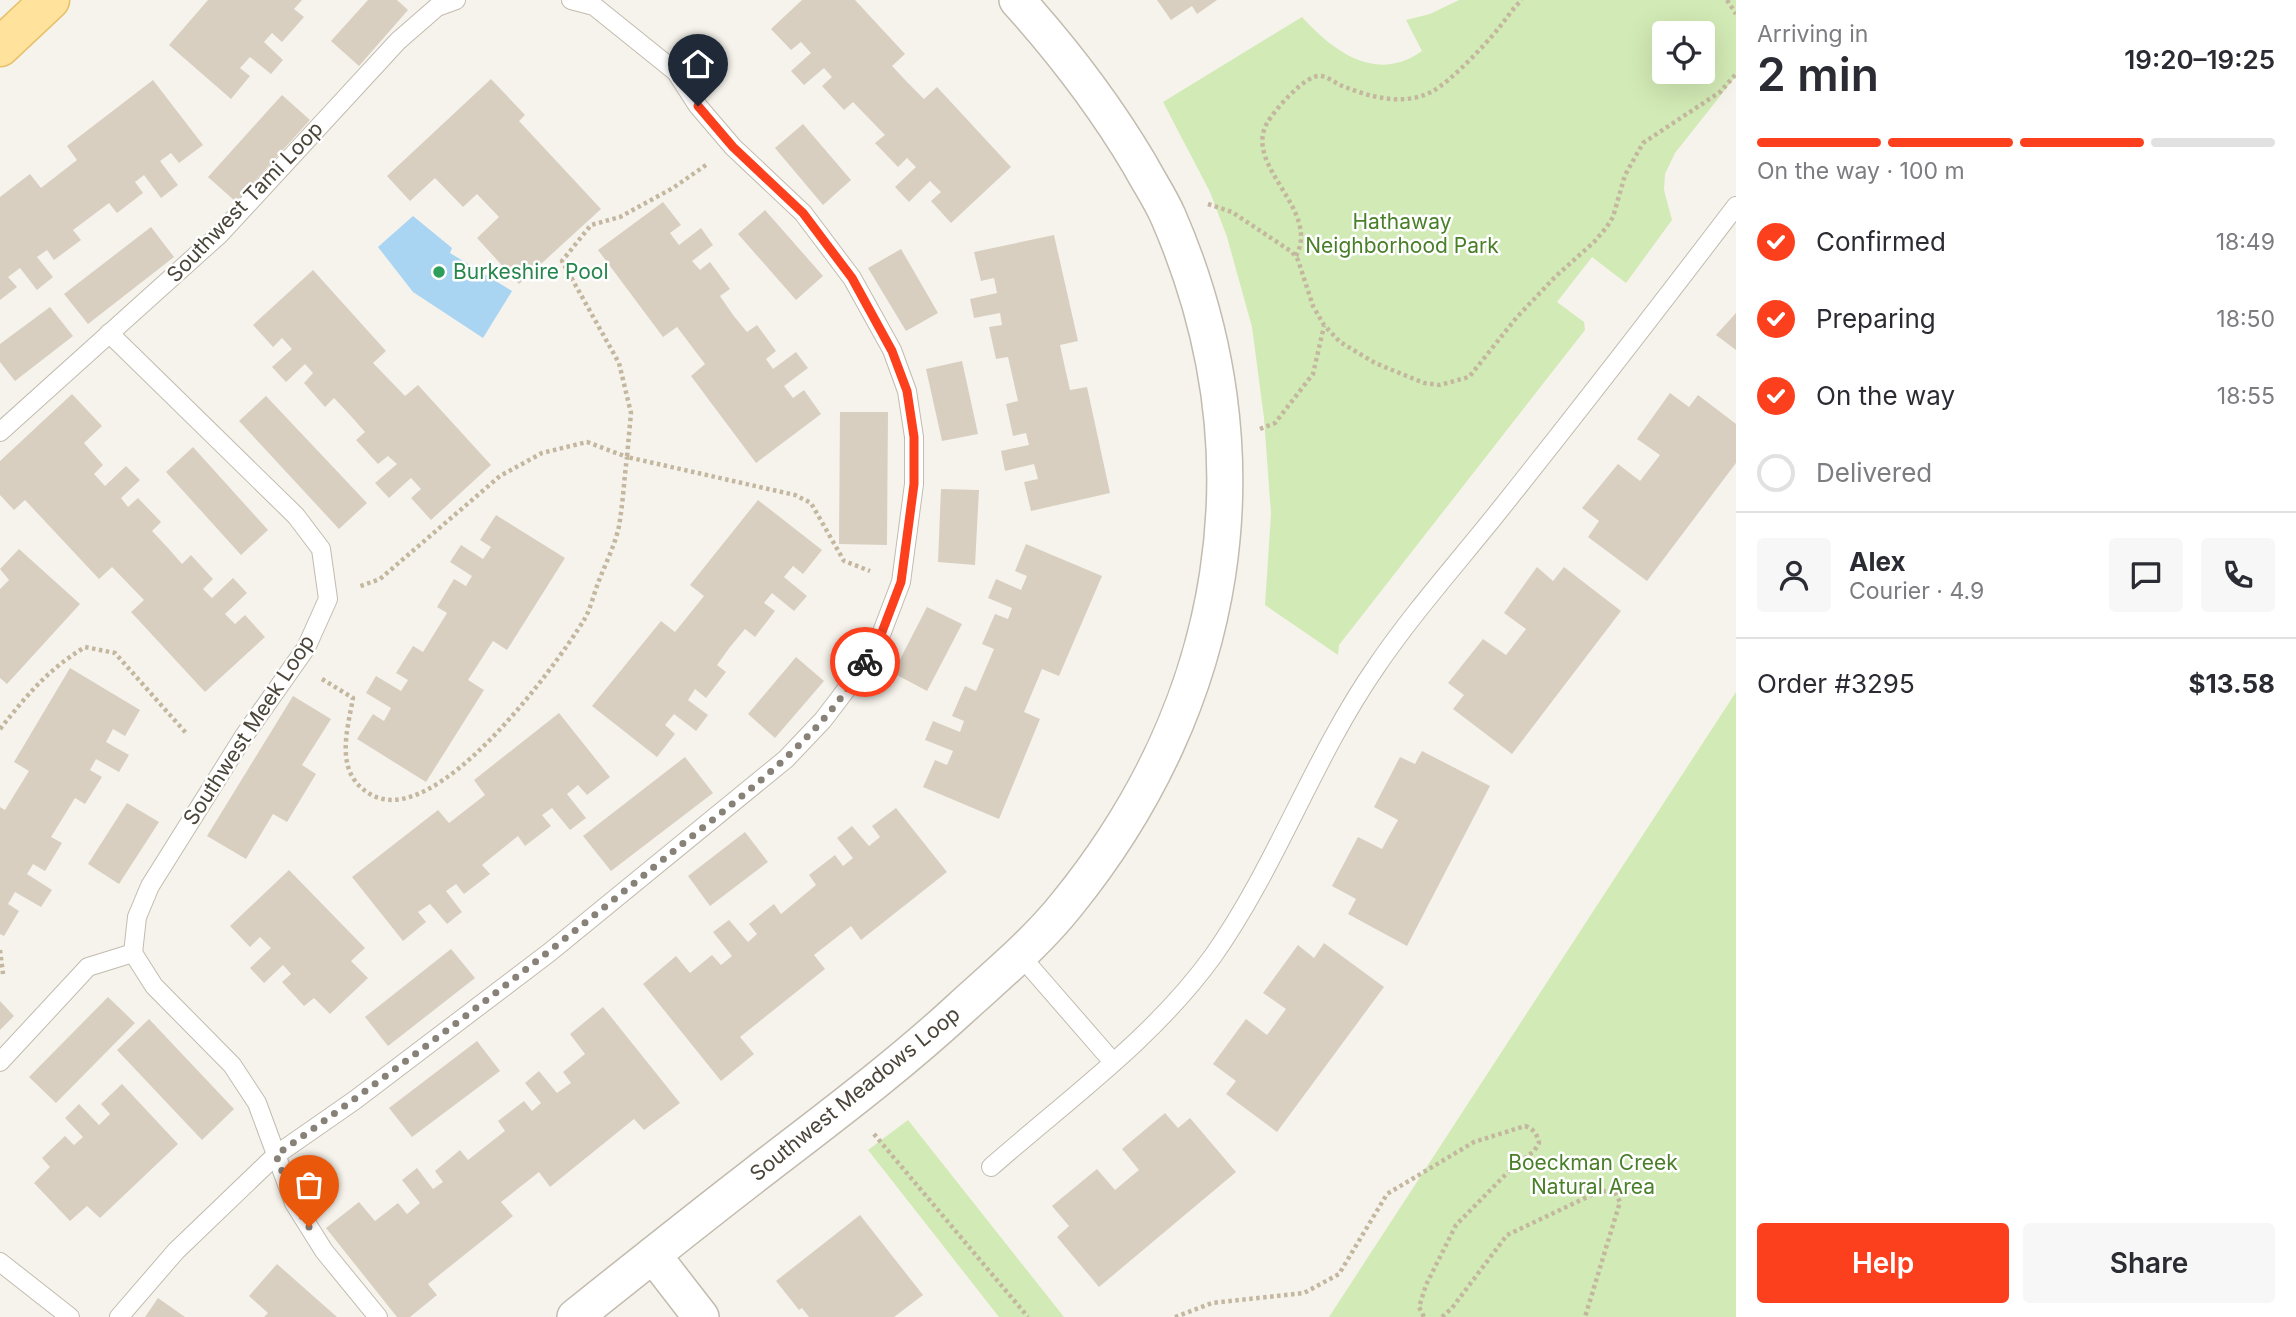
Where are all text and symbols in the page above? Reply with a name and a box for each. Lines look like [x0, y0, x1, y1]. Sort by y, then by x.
text: Arriving in [1757, 20, 1868, 48]
map controls [1652, 21, 1715, 84]
button: locate [1652, 21, 1715, 84]
pin [668, 34, 728, 106]
text: 19:20–19:25 [2124, 44, 2275, 75]
icon: home [679, 45, 717, 83]
text: 2 min [1757, 46, 1879, 102]
street label: Southwest Tami Loop [161, 116, 328, 287]
text: On the way · 100 m [1757, 157, 1965, 185]
park label: Hathaway Neighborhood Park [1305, 209, 1499, 258]
icon: check [1757, 223, 1795, 261]
text: Confirmed [1816, 226, 1946, 257]
text: 18:49 [2216, 228, 2275, 256]
place label: Burkeshire Pool [453, 259, 609, 284]
marker: Burkeshire Pool [431, 264, 447, 280]
icon: check [1757, 300, 1795, 338]
text: Preparing [1816, 303, 1936, 334]
text: 18:50 [2216, 305, 2275, 333]
icon: check [1757, 377, 1795, 415]
text: On the way [1816, 380, 1955, 411]
text: 18:55 [2217, 382, 2275, 410]
text: Delivered [1816, 457, 1932, 488]
button: person [1757, 538, 1831, 612]
button: chat [2109, 538, 2183, 612]
button: phone [2201, 538, 2275, 612]
text: Alex [1849, 546, 1906, 577]
text: Courier · 4.9 [1849, 577, 1984, 605]
courier [830, 627, 900, 697]
street label: Southwest Meek Loop [178, 630, 319, 829]
icon: bike [846, 643, 884, 681]
text: Order #3295 [1757, 668, 1915, 699]
text: $13.58 [2188, 668, 2275, 699]
street label: Southwest Meadows Loop [745, 1001, 965, 1186]
park label: Boeckman Creek Natural Area [1508, 1150, 1678, 1199]
pin [279, 1155, 339, 1227]
icon: bag [290, 1166, 328, 1204]
button: Help [1757, 1223, 2009, 1303]
button: Share [2023, 1223, 2275, 1303]

